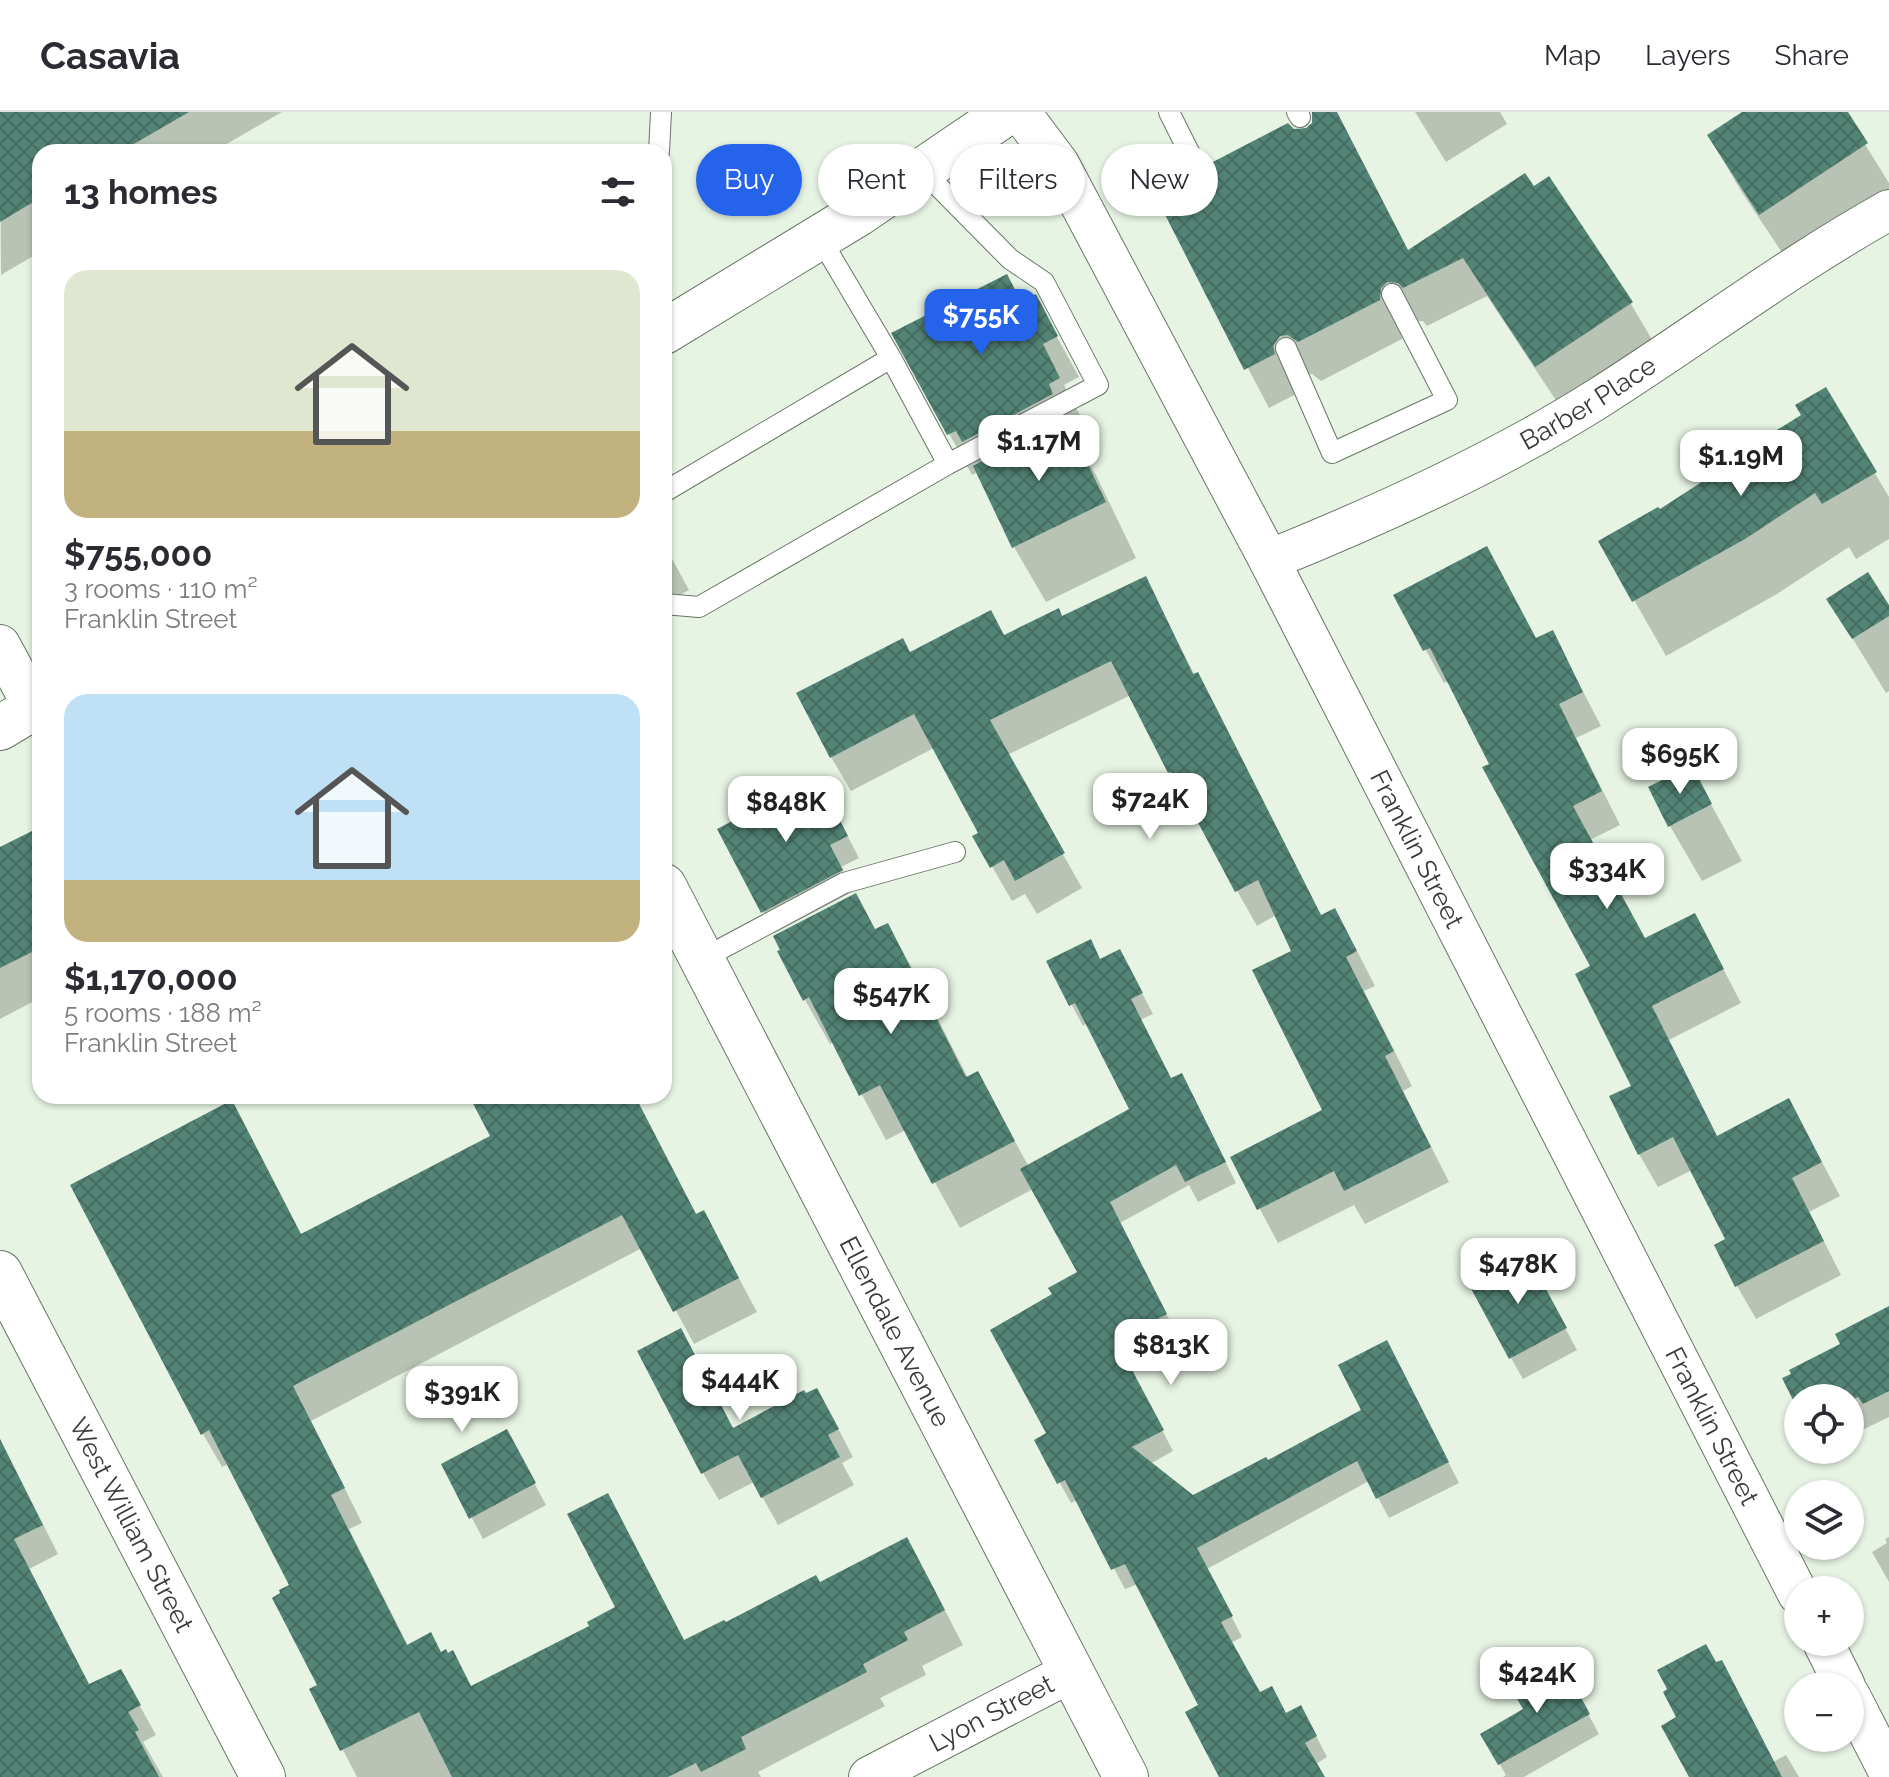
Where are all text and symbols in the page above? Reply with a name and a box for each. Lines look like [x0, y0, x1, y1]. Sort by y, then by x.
text: Casavia [40, 33, 180, 78]
text: Map [1544, 39, 1601, 72]
text: Layers [1645, 39, 1731, 72]
text: Share [1775, 39, 1849, 72]
chip: Buy [696, 144, 802, 216]
chip: Rent [818, 144, 934, 216]
chip: Filters [950, 144, 1085, 216]
chip: New [1101, 144, 1218, 216]
icon: filters [596, 170, 640, 214]
text: 13 homes [64, 172, 218, 212]
pin: $755K [925, 289, 1037, 357]
text: $755K [943, 300, 1019, 330]
icon: home [280, 322, 424, 466]
street label: Barber Place [1515, 350, 1662, 456]
pin: $1.17M [974, 415, 1104, 483]
text: $1.17M [996, 426, 1082, 456]
pin: $1.19M [1676, 430, 1806, 498]
text: $1.19M [1698, 441, 1784, 471]
text: $755,000 [64, 534, 212, 574]
text: 3 rooms · 110 m² [64, 574, 258, 604]
text: Franklin Street [64, 604, 237, 634]
pin: $695K [1624, 728, 1736, 796]
text: $695K [1640, 739, 1720, 769]
icon: home [280, 746, 424, 890]
street label: Franklin Street [1364, 765, 1470, 933]
pin: $724K [1094, 773, 1206, 841]
pin: $848K [730, 776, 842, 844]
text: $724K [1111, 784, 1189, 814]
text: $848K [746, 787, 826, 817]
pin: $334K [1551, 843, 1663, 911]
text: $334K [1568, 854, 1646, 884]
text: $1,170,000 [64, 958, 238, 998]
pin: $547K [835, 968, 947, 1036]
text: $547K [852, 979, 930, 1009]
text: 5 rooms · 188 m² [64, 998, 262, 1028]
text: Franklin Street [64, 1028, 237, 1058]
street label: Ellendale Avenue [833, 1231, 957, 1432]
pin: $478K [1462, 1238, 1574, 1306]
text: $478K [1478, 1249, 1558, 1279]
pin: $813K [1115, 1319, 1227, 1387]
text: $813K [1133, 1330, 1209, 1360]
street label: Franklin Street [1659, 1342, 1765, 1510]
pin: $444K [684, 1354, 796, 1422]
text: $444K [701, 1365, 779, 1395]
pin: $391K [406, 1366, 518, 1434]
text: $391K [424, 1377, 500, 1407]
map controls [1784, 1384, 1864, 1752]
button: locate [1784, 1384, 1864, 1464]
street label: West William Street [63, 1413, 200, 1637]
button: layers [1784, 1480, 1864, 1560]
button: + [1784, 1576, 1864, 1656]
pin: $424K [1481, 1647, 1593, 1715]
text: $424K [1498, 1658, 1576, 1688]
street label: Lyon Street [924, 1669, 1059, 1758]
button: − [1784, 1672, 1864, 1752]

